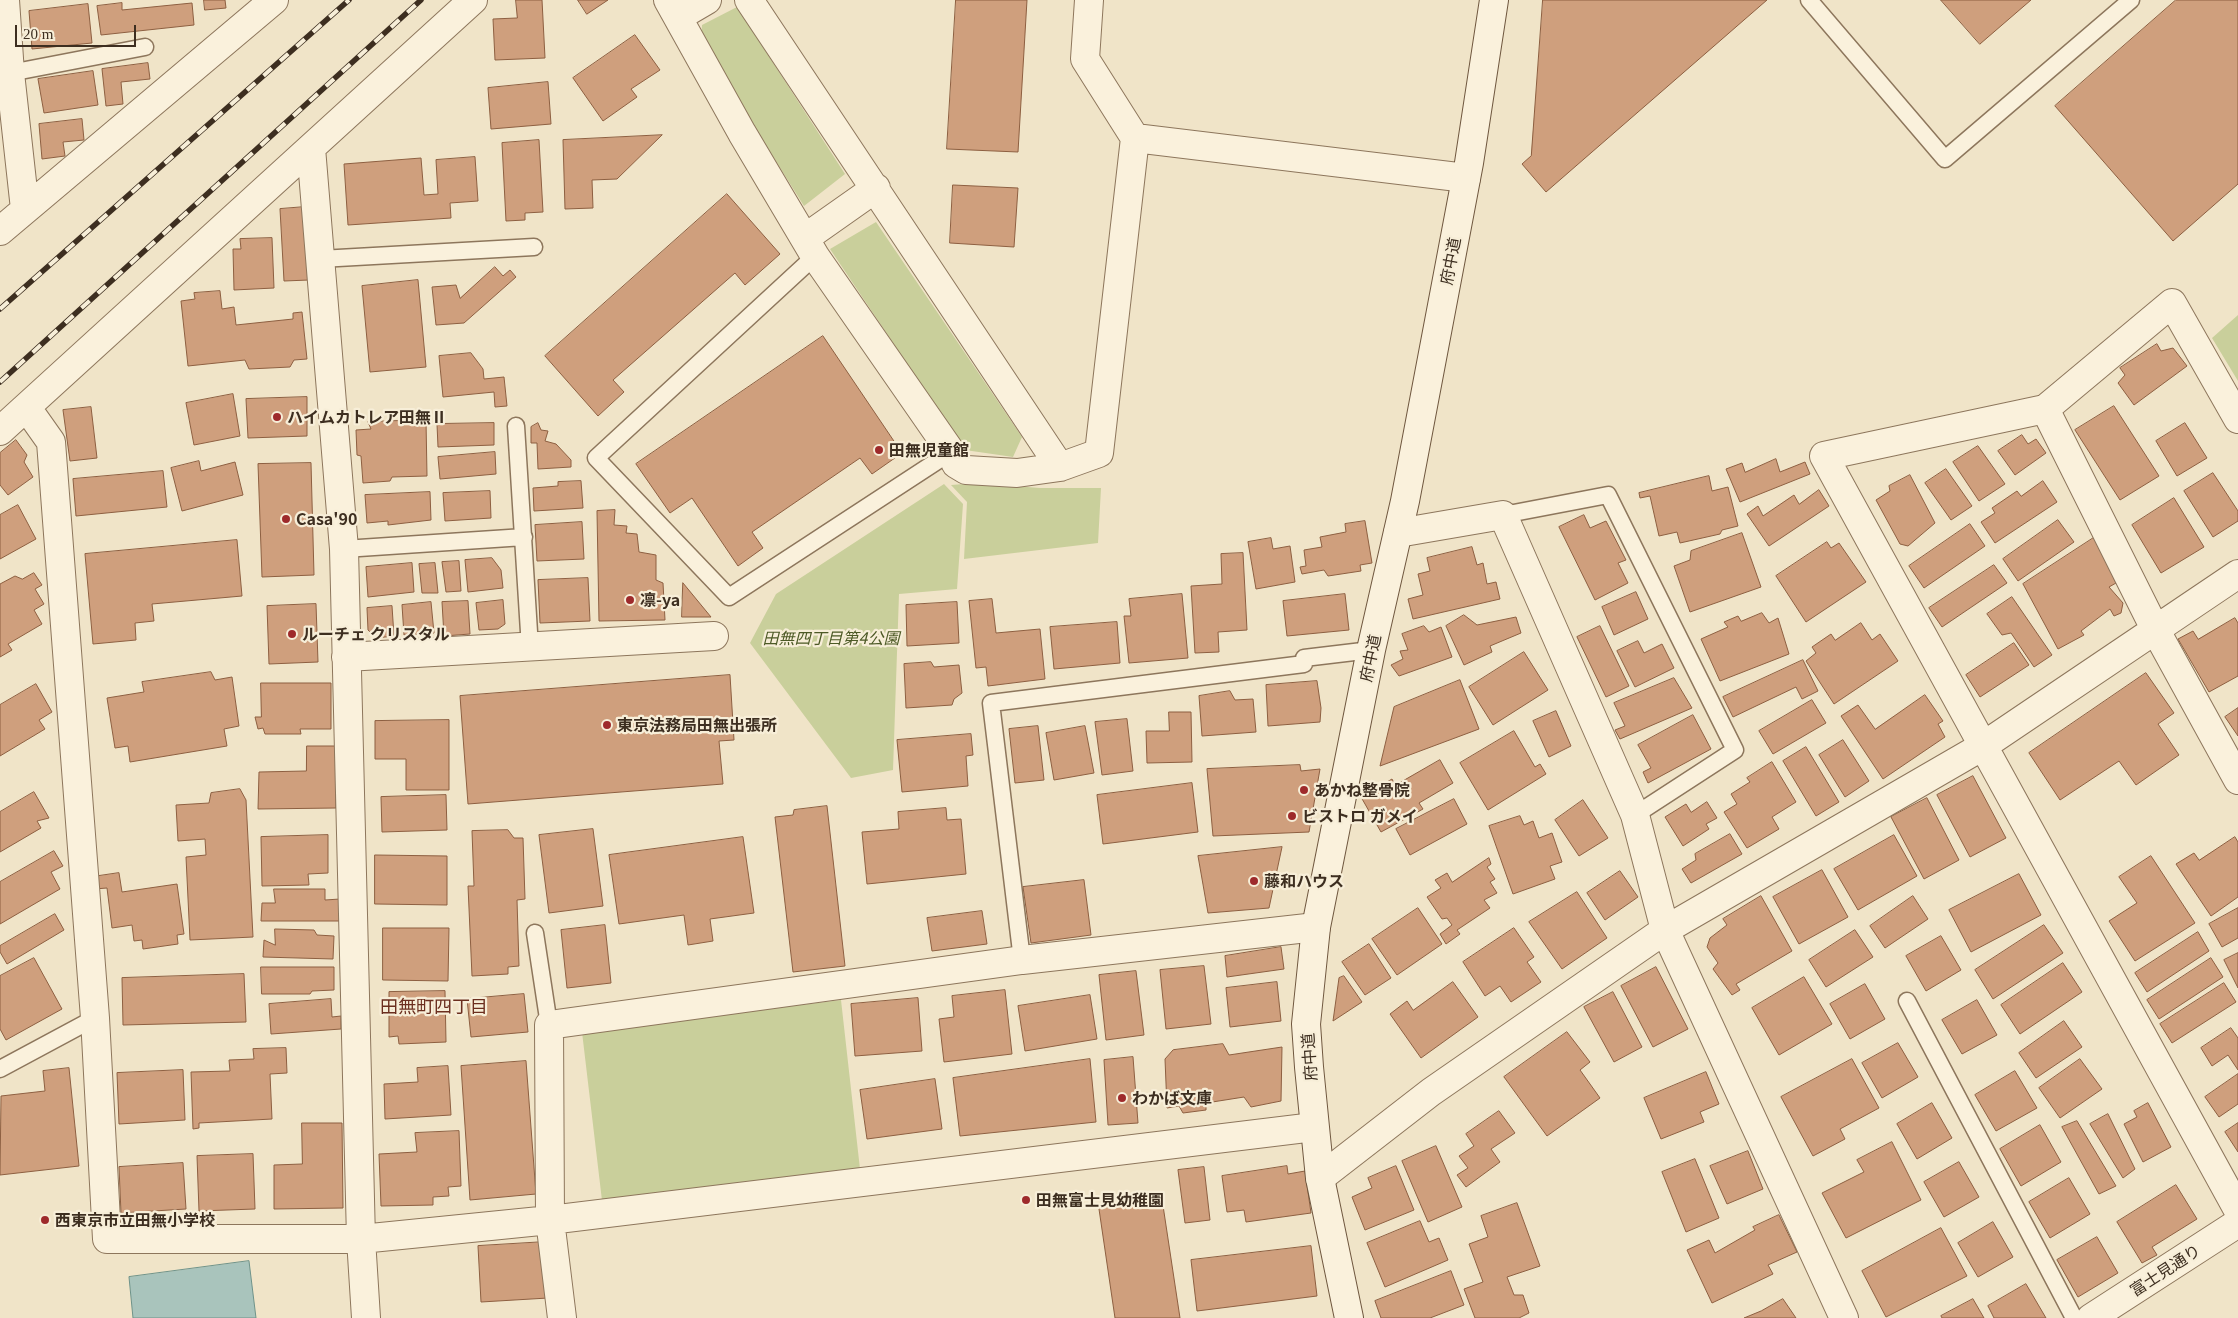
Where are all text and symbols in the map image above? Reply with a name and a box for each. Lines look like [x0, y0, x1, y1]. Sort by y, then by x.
scale bar [18, 15, 139, 47]
text: 20 m [23, 26, 53, 42]
street label: 府中道 [1436, 236, 1464, 286]
place label: ハイムカトレア田無Ⅱ [287, 407, 447, 427]
marker: ハイムカトレア田無Ⅱ [271, 411, 283, 423]
place label: 田無児童館 [889, 440, 969, 460]
marker: 田無児童館 [873, 444, 885, 456]
place label: Casa'90 [296, 509, 357, 529]
marker: Casa'90 [280, 513, 292, 525]
place label: 凛-ya [640, 590, 680, 610]
marker: 凛-ya [624, 594, 636, 606]
place label: ルーチェ クリスタル [302, 624, 450, 644]
marker: ルーチェ クリスタル [286, 628, 298, 640]
park label: 田無四丁目第4公園 [763, 628, 899, 648]
street label: 府中道 [1356, 633, 1384, 683]
place label: 東京法務局田無出張所 [617, 715, 777, 735]
marker: 東京法務局田無出張所 [601, 719, 613, 731]
place label: あかね整骨院 [1314, 780, 1410, 800]
marker: あかね整骨院 [1298, 784, 1310, 796]
place label: ビストロ ガメイ [1302, 806, 1418, 826]
marker: ビストロ ガメイ [1286, 810, 1298, 822]
place label: 藤和ハウス [1264, 871, 1344, 891]
marker: 藤和ハウス [1248, 875, 1260, 887]
district label: 田無町四丁目 [380, 995, 488, 1017]
street label: 府中道 [1298, 1032, 1320, 1082]
place label: わかば文庫 [1132, 1088, 1212, 1108]
marker: わかば文庫 [1116, 1092, 1128, 1104]
place label: 田無富士見幼稚園 [1036, 1190, 1164, 1210]
marker: 田無富士見幼稚園 [1020, 1194, 1032, 1206]
place label: 西東京市立田無小学校 [55, 1210, 215, 1230]
marker: 西東京市立田無小学校 [39, 1214, 51, 1226]
street label: 富士見通り [2126, 1240, 2204, 1300]

